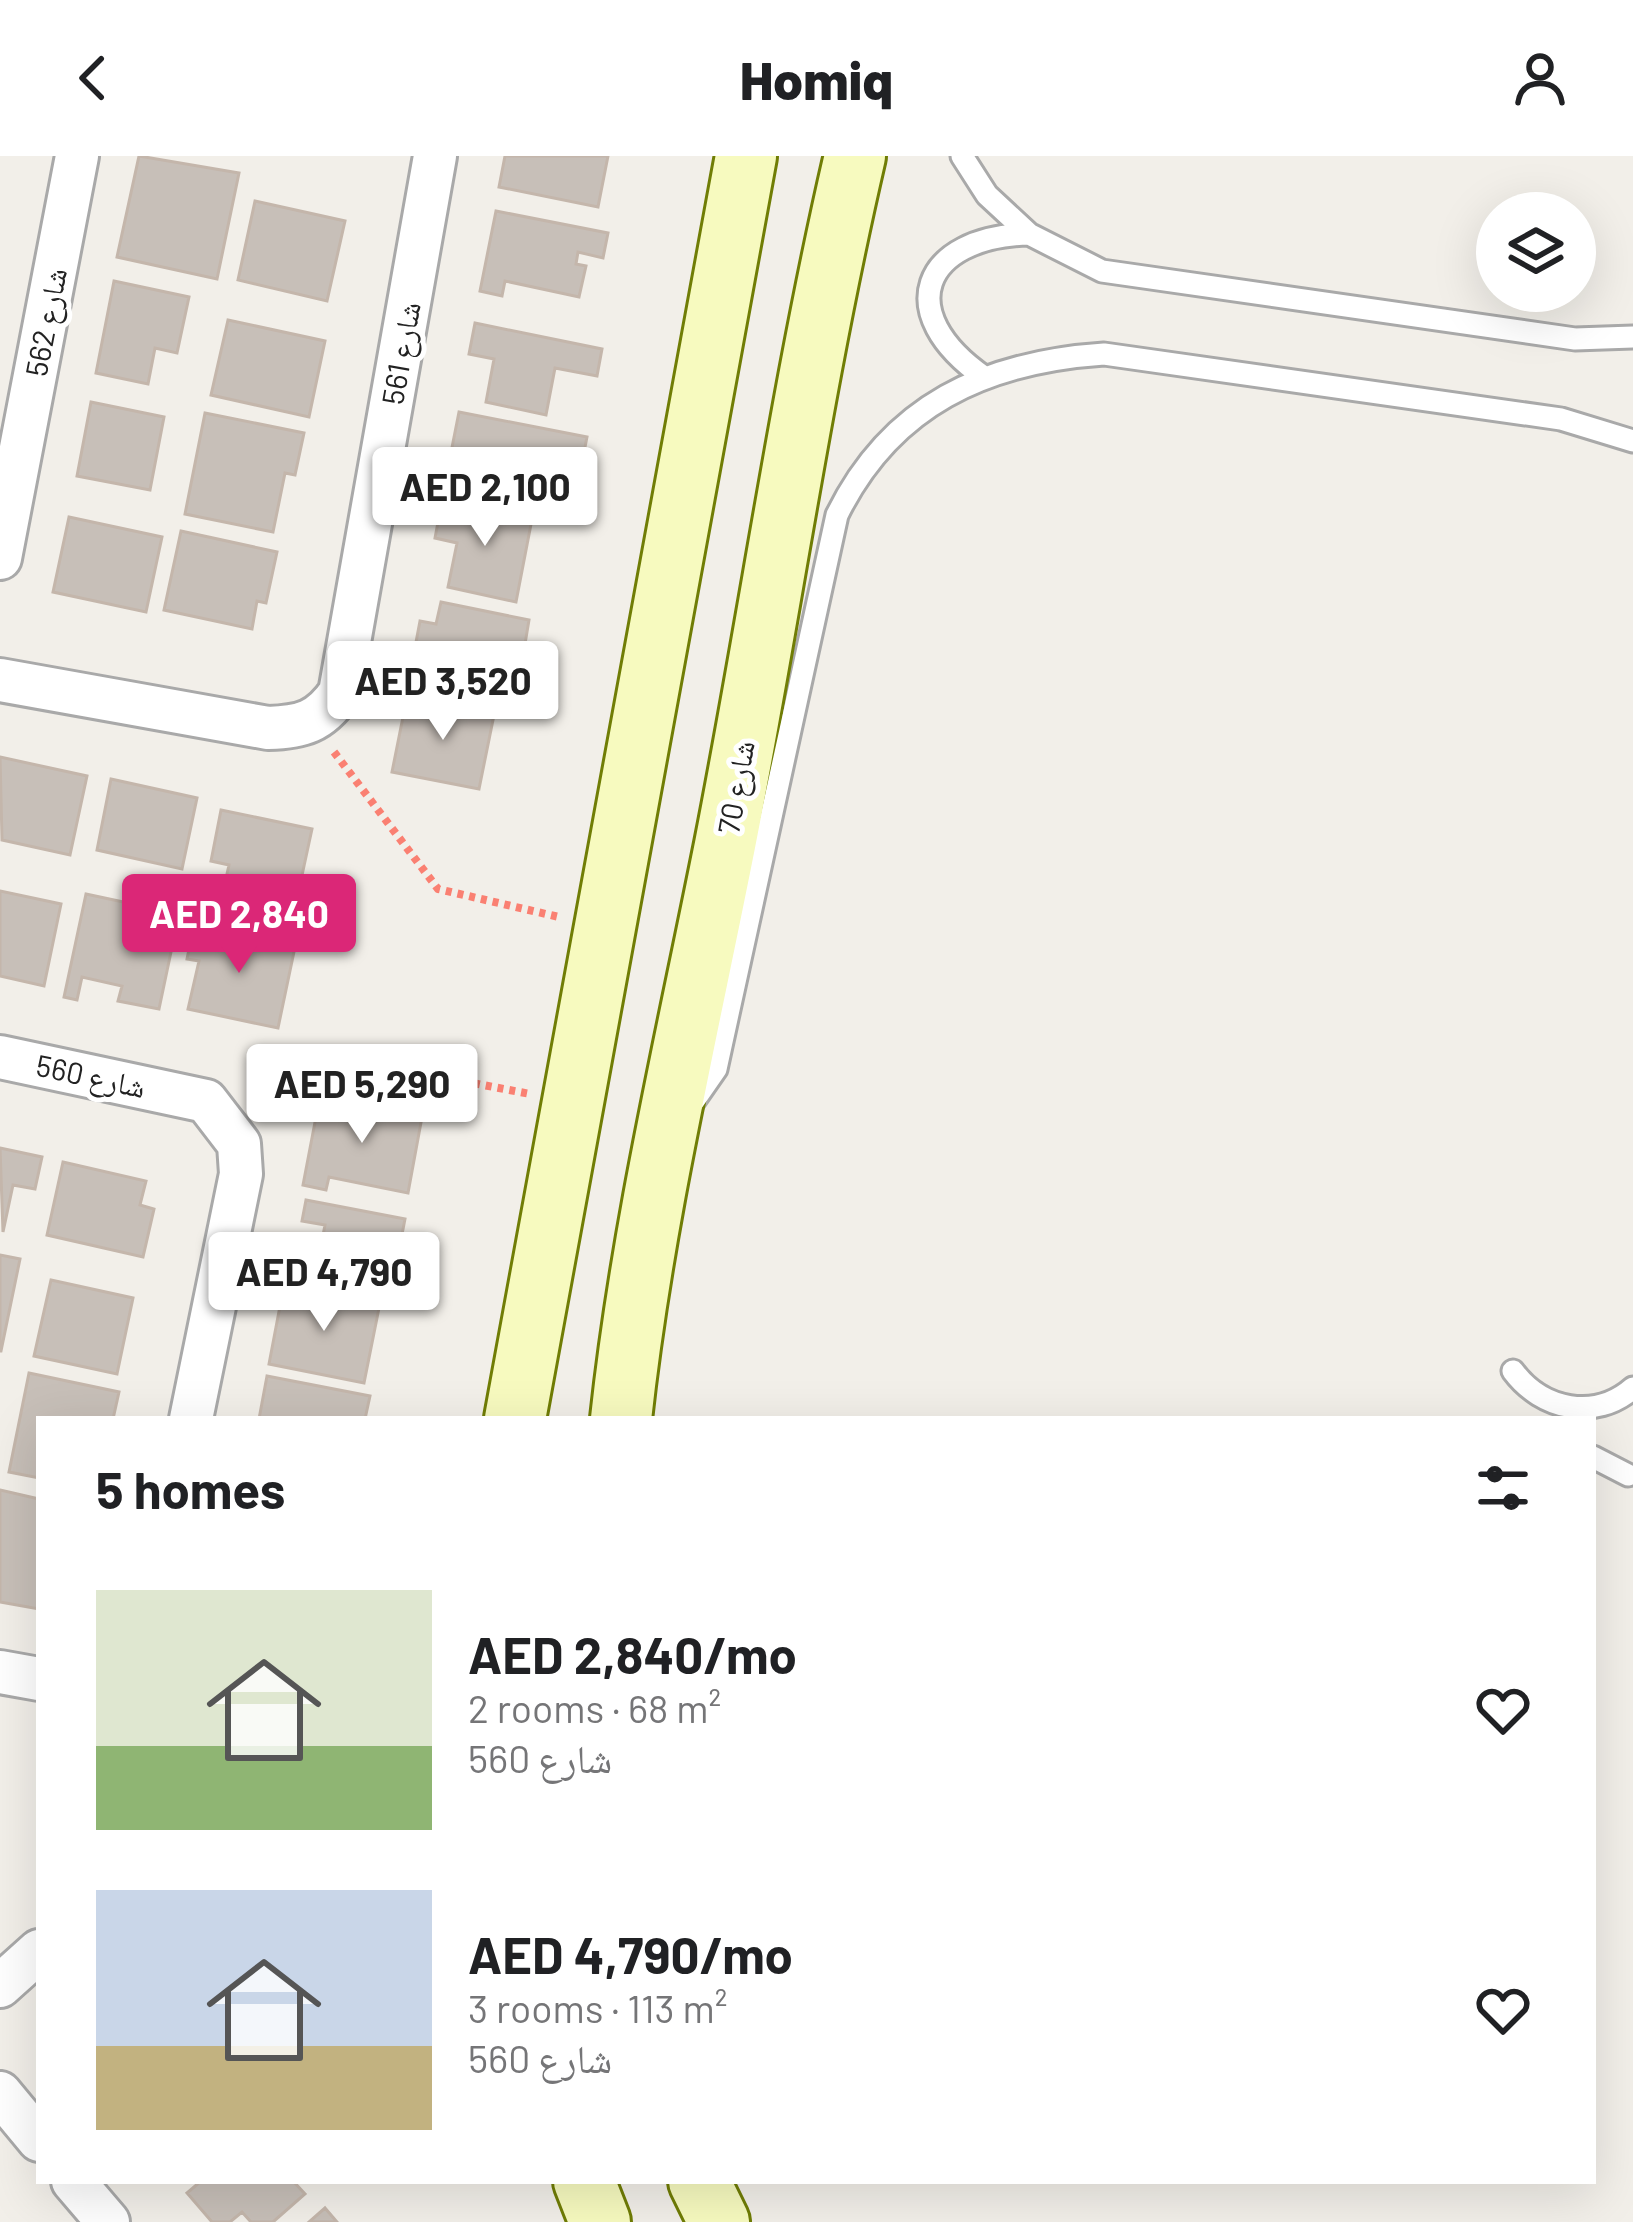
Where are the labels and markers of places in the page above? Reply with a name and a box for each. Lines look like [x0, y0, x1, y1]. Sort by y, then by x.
pin: AED 2,100 [348, 447, 622, 549]
pin: AED 3,520 [306, 641, 580, 743]
pin: AED 2,840 [102, 874, 376, 976]
pin: AED 5,290 [225, 1044, 499, 1146]
pin: AED 4,790 [187, 1232, 461, 1334]

